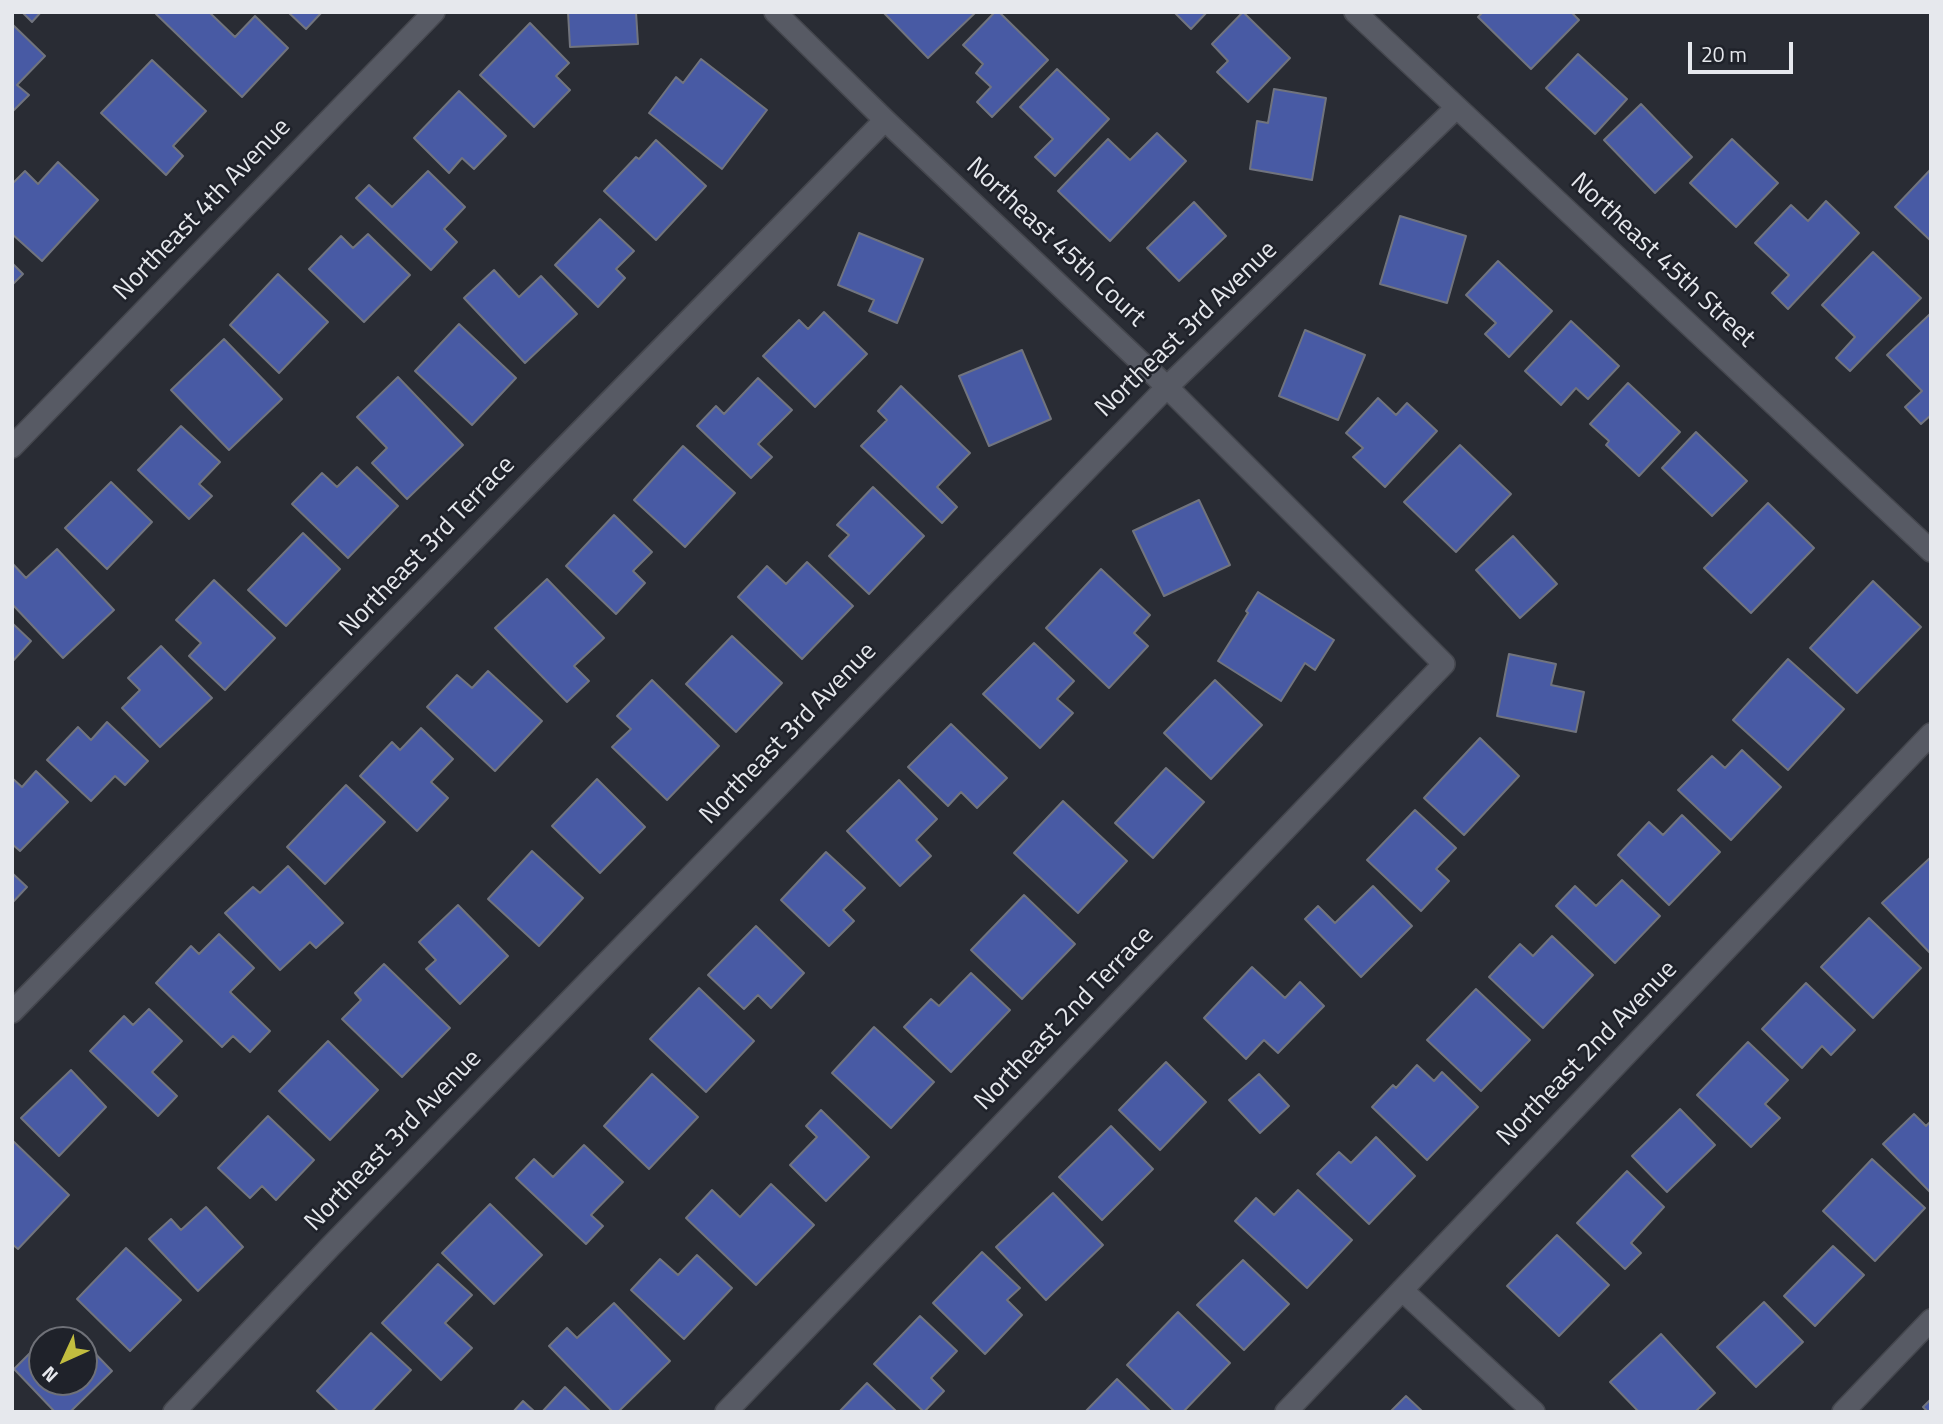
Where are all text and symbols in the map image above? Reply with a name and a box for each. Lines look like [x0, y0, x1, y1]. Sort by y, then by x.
scale bar [1691, 28, 1796, 72]
text: 20 m [1701, 38, 1747, 70]
street label: Northeast 4th Avenue [108, 112, 298, 308]
street label: Northeast 45th Court [959, 152, 1151, 334]
street label: Northeast 45th Street [1563, 167, 1761, 355]
street label: Northeast 3rd Avenue [1090, 235, 1284, 425]
street label: Northeast 3rd Terrace [334, 450, 522, 644]
street label: Northeast 3rd Avenue [694, 637, 884, 831]
street label: Northeast 2nd Terrace [969, 920, 1161, 1118]
street label: Northeast 2nd Avenue [1491, 955, 1685, 1153]
street label: Northeast 3rd Avenue [299, 1044, 489, 1238]
north arrow [28, 1326, 98, 1396]
text: N [34, 1360, 64, 1390]

